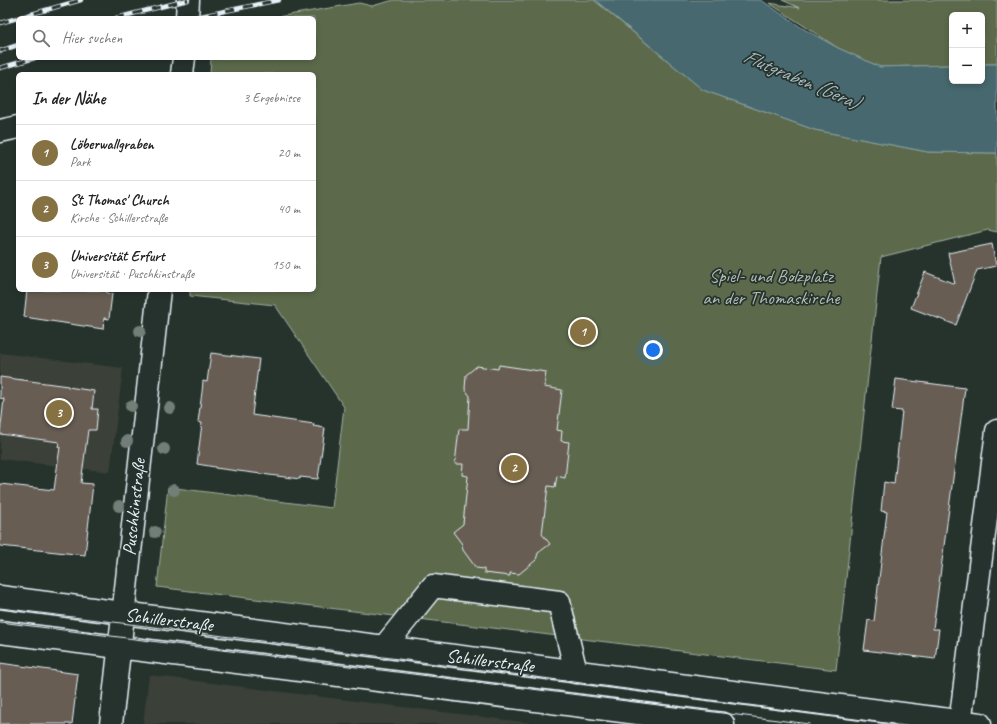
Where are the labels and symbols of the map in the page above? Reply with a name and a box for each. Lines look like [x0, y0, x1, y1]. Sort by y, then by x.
water label: Flutgraben (Gera) [740, 43, 866, 116]
park label: Spiel- und Bolzplatz an der Thomaskirche [703, 264, 841, 310]
pin: 1 [570, 317, 596, 347]
your location [643, 340, 663, 360]
pin: 3 [46, 398, 72, 428]
pin: 2 [501, 453, 527, 483]
street label: Puschkinstraße [117, 456, 151, 557]
street label: Schillerstraße [124, 603, 216, 638]
street label: Schillerstraße [445, 644, 537, 679]

